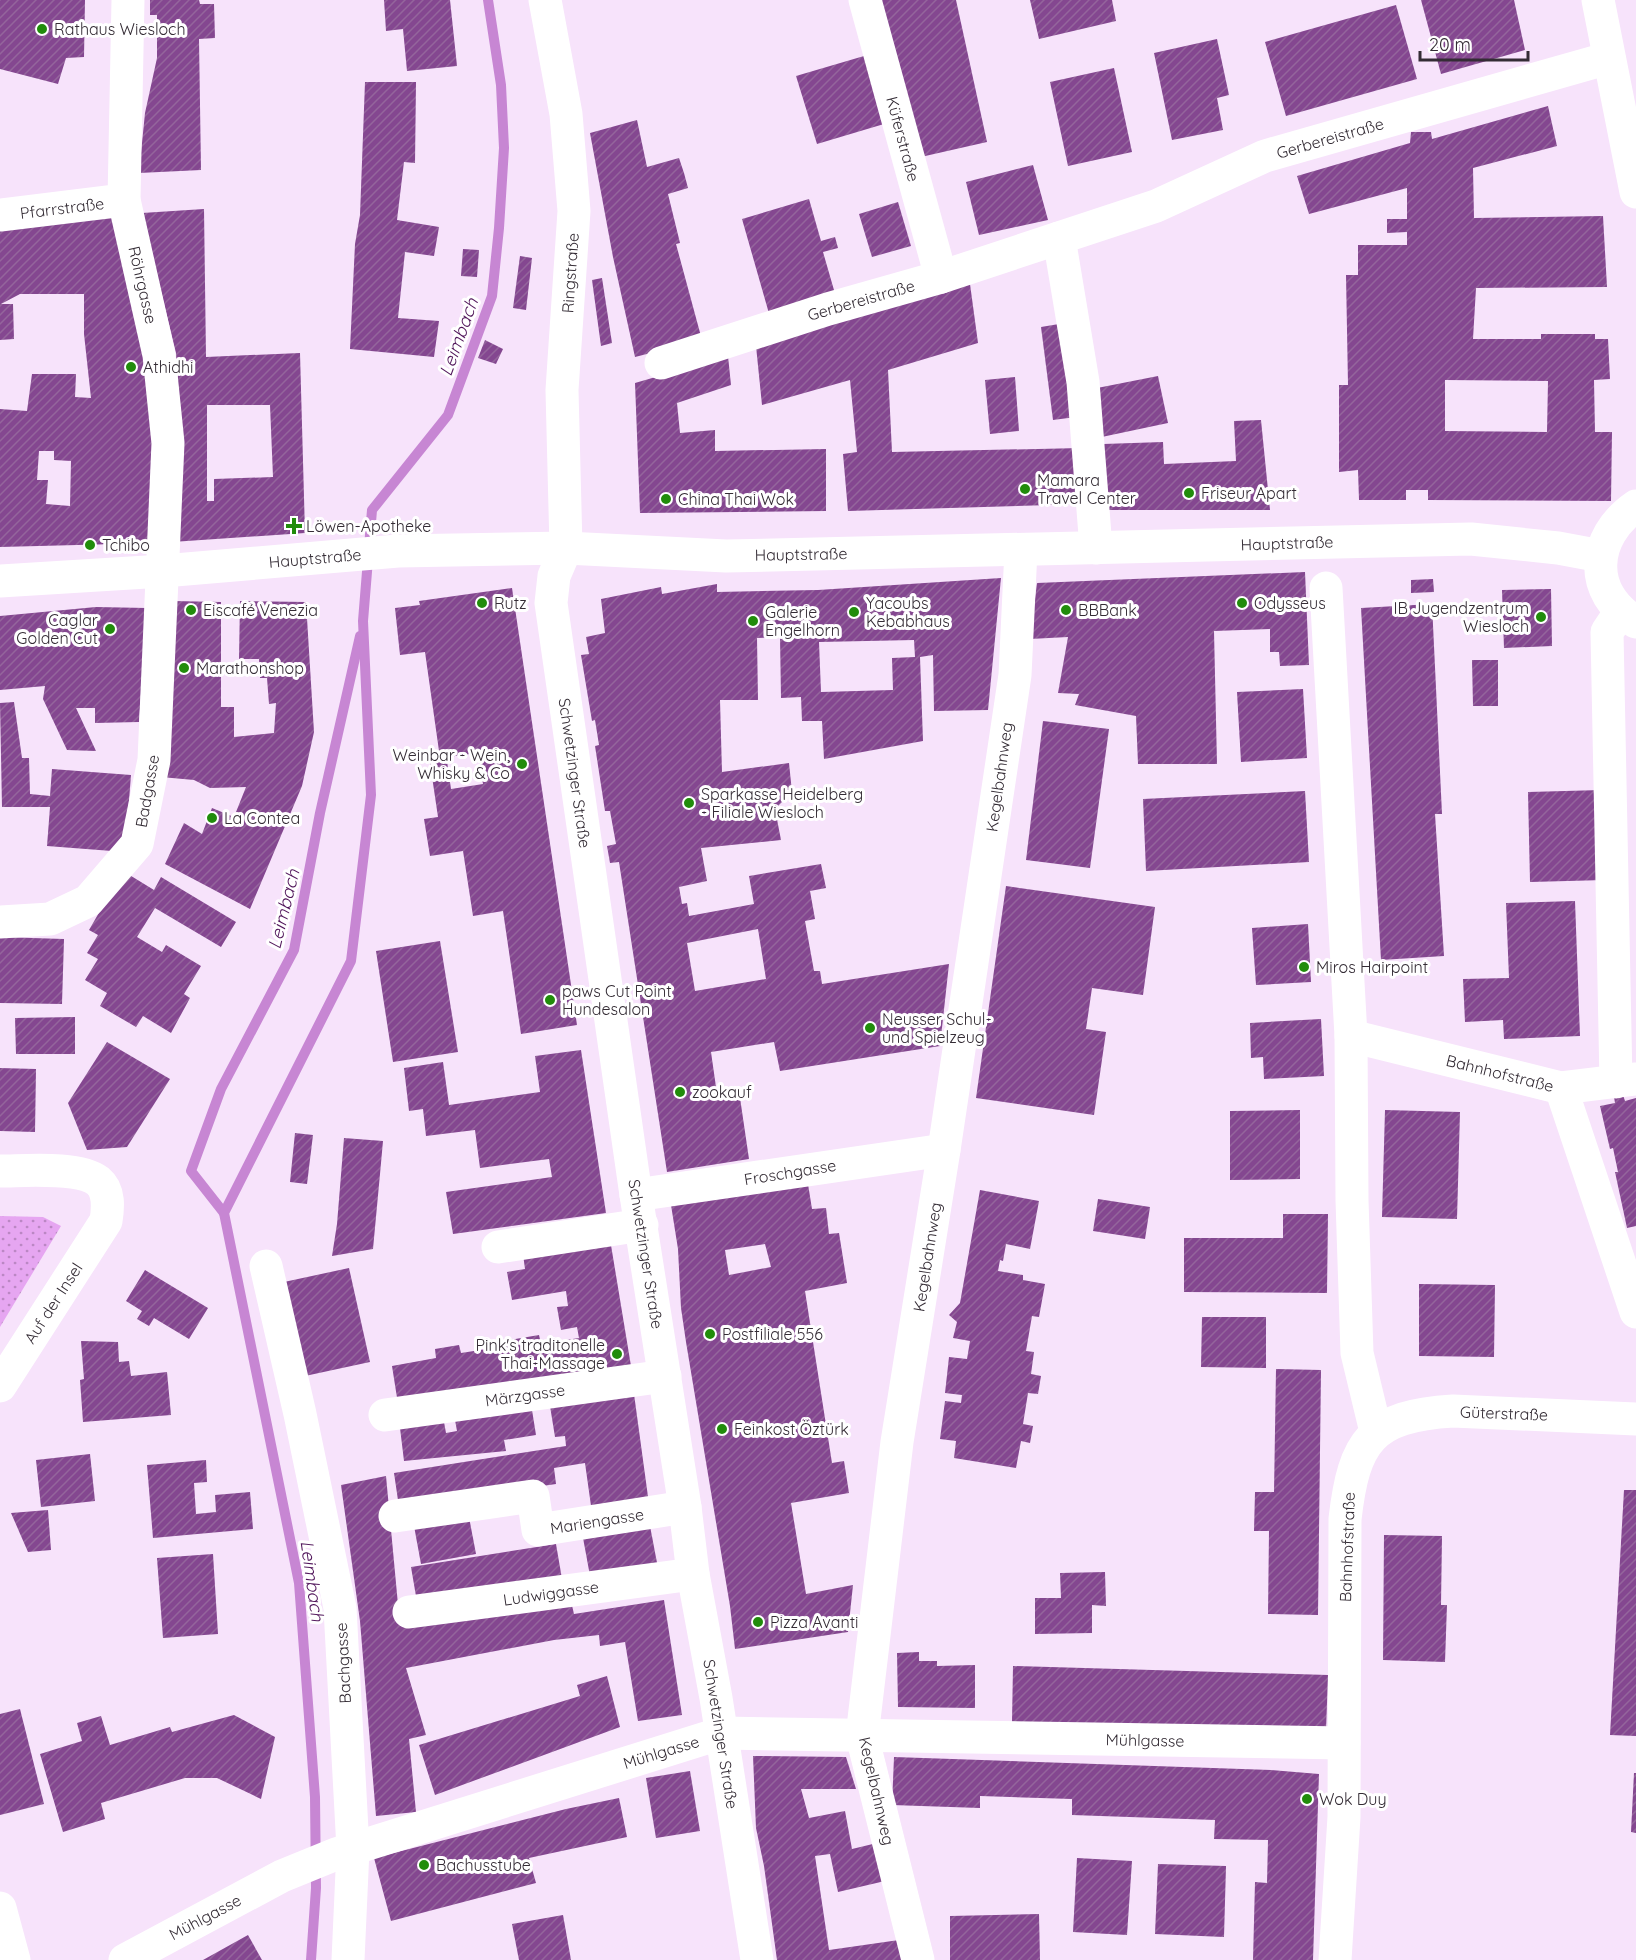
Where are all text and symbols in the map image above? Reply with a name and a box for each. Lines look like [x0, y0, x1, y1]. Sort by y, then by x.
place label: Rathaus Wiesloch [54, 19, 186, 39]
marker: Rathaus Wiesloch [35, 22, 49, 36]
scale bar [1420, 24, 1528, 62]
text: 20 m [1429, 33, 1471, 56]
street label: Küferstraße [882, 94, 924, 184]
street label: Gerbereistraße [1274, 113, 1386, 163]
street label: Pfarrstraße [19, 193, 105, 223]
street label: Ringstraße [557, 232, 583, 314]
street label: Röhrgasse [124, 244, 162, 326]
street label: Gerbereistraße [805, 275, 917, 325]
water label: Leimbach [434, 294, 484, 379]
place label: Athidhi [143, 357, 193, 377]
marker: Athidhi [124, 360, 138, 374]
place label: Mamara Travel Center [1037, 470, 1136, 508]
marker: Mamara Travel Center [1018, 482, 1032, 496]
place label: Friseur Apart [1201, 483, 1297, 503]
marker: Friseur Apart [1182, 486, 1196, 500]
place label: China Thai Wok [678, 489, 794, 509]
marker: China Thai Wok [659, 492, 673, 506]
place label: Löwen-Apotheke [306, 516, 431, 536]
marker: Löwen-Apotheke [287, 519, 301, 533]
street label: Hauptstraße [1240, 531, 1334, 555]
place label: Tchibo [102, 535, 150, 555]
marker: Tchibo [83, 538, 97, 552]
street label: Hauptstraße [754, 543, 848, 565]
street label: Hauptstraße [268, 544, 362, 572]
place label: Rutz [494, 593, 527, 613]
place label: Yacoubs Kebabhaus [866, 593, 950, 631]
place label: Odysseus [1254, 593, 1326, 613]
marker: Rutz [475, 596, 489, 610]
marker: Odysseus [1235, 596, 1249, 610]
place label: IB Jugendzentrum Wiesloch [1393, 598, 1529, 636]
place label: Eiscafé Venezia [203, 600, 318, 620]
place label: BBBank [1078, 600, 1137, 620]
place label: Galerie Engelhorn [765, 602, 840, 640]
marker: Eiscafé Venezia [184, 603, 198, 617]
marker: BBBank [1059, 603, 1073, 617]
marker: Yacoubs Kebabhaus [847, 605, 861, 619]
place label: Caglar Golden Cut [16, 610, 98, 648]
marker: IB Jugendzentrum Wiesloch [1534, 610, 1548, 624]
marker: Galerie Engelhorn [746, 614, 760, 628]
marker: Caglar Golden Cut [103, 622, 117, 636]
place label: Marathonshop [196, 658, 304, 678]
marker: Marathonshop [177, 661, 191, 675]
street label: Schwetzinger Straße [555, 697, 595, 849]
street label: Kegelbahnweg [981, 721, 1017, 833]
place label: Weinbar - Wein, Whisky & Co [393, 745, 510, 783]
street label: Badgasse [131, 753, 163, 829]
marker: Weinbar - Wein, Whisky & Co [515, 757, 529, 771]
place label: Sparkasse Heidelberg - Filiale Wiesloch [701, 784, 863, 822]
marker: Sparkasse Heidelberg - Filiale Wiesloch [682, 796, 696, 810]
place label: La Contea [224, 808, 300, 828]
marker: La Contea [205, 811, 219, 825]
water label: Leimbach [263, 866, 305, 951]
place label: Miros Hairpoint [1316, 957, 1428, 977]
marker: Miros Hairpoint [1297, 960, 1311, 974]
place label: paws Cut Point Hundesalon [562, 981, 672, 1019]
marker: paws Cut Point Hundesalon [543, 993, 557, 1007]
place label: Neusser Schul- und Spielzeug [882, 1009, 992, 1047]
marker: Neusser Schul- und Spielzeug [863, 1021, 877, 1035]
street label: Bahnhofstraße [1444, 1050, 1556, 1096]
place label: zookauf [692, 1082, 752, 1102]
marker: zookauf [673, 1085, 687, 1099]
street label: Froschgasse [743, 1155, 837, 1189]
street label: Schwetzinger Straße [624, 1178, 668, 1330]
street label: Kegelbahnweg [908, 1201, 946, 1313]
street label: Auf der Insel [20, 1259, 86, 1347]
place label: Postfiliale 556 [722, 1324, 823, 1344]
marker: Postfiliale 556 [703, 1327, 717, 1341]
place label: Pink's traditonelle Thai-Massage [476, 1335, 605, 1373]
marker: Pink's traditonelle Thai-Massage [610, 1347, 624, 1361]
street label: Märzgasse [484, 1380, 566, 1410]
street label: Güterstraße [1460, 1401, 1548, 1425]
place label: Feinkost Öztürk [734, 1419, 849, 1439]
marker: Feinkost Öztürk [715, 1422, 729, 1436]
street label: Bahnhofstraße [1335, 1492, 1359, 1602]
street label: Mariengasse [549, 1504, 645, 1538]
water label: Leimbach [295, 1539, 330, 1624]
street label: Ludwiggasse [502, 1576, 600, 1610]
place label: Pizza Avanti [770, 1612, 858, 1632]
marker: Pizza Avanti [751, 1615, 765, 1629]
street label: Bachgasse [331, 1622, 355, 1704]
street label: Schwetzinger Straße [699, 1658, 743, 1810]
street label: Mühlgasse [1106, 1729, 1184, 1751]
street label: Mühlgasse [620, 1731, 702, 1773]
street label: Kegelbahnweg [855, 1735, 899, 1847]
place label: Wok Duy [1319, 1789, 1387, 1809]
marker: Wok Duy [1300, 1792, 1314, 1806]
place label: Bachusstube [436, 1855, 531, 1875]
marker: Bachusstube [417, 1858, 431, 1872]
street label: Mühlgasse [166, 1890, 244, 1944]

